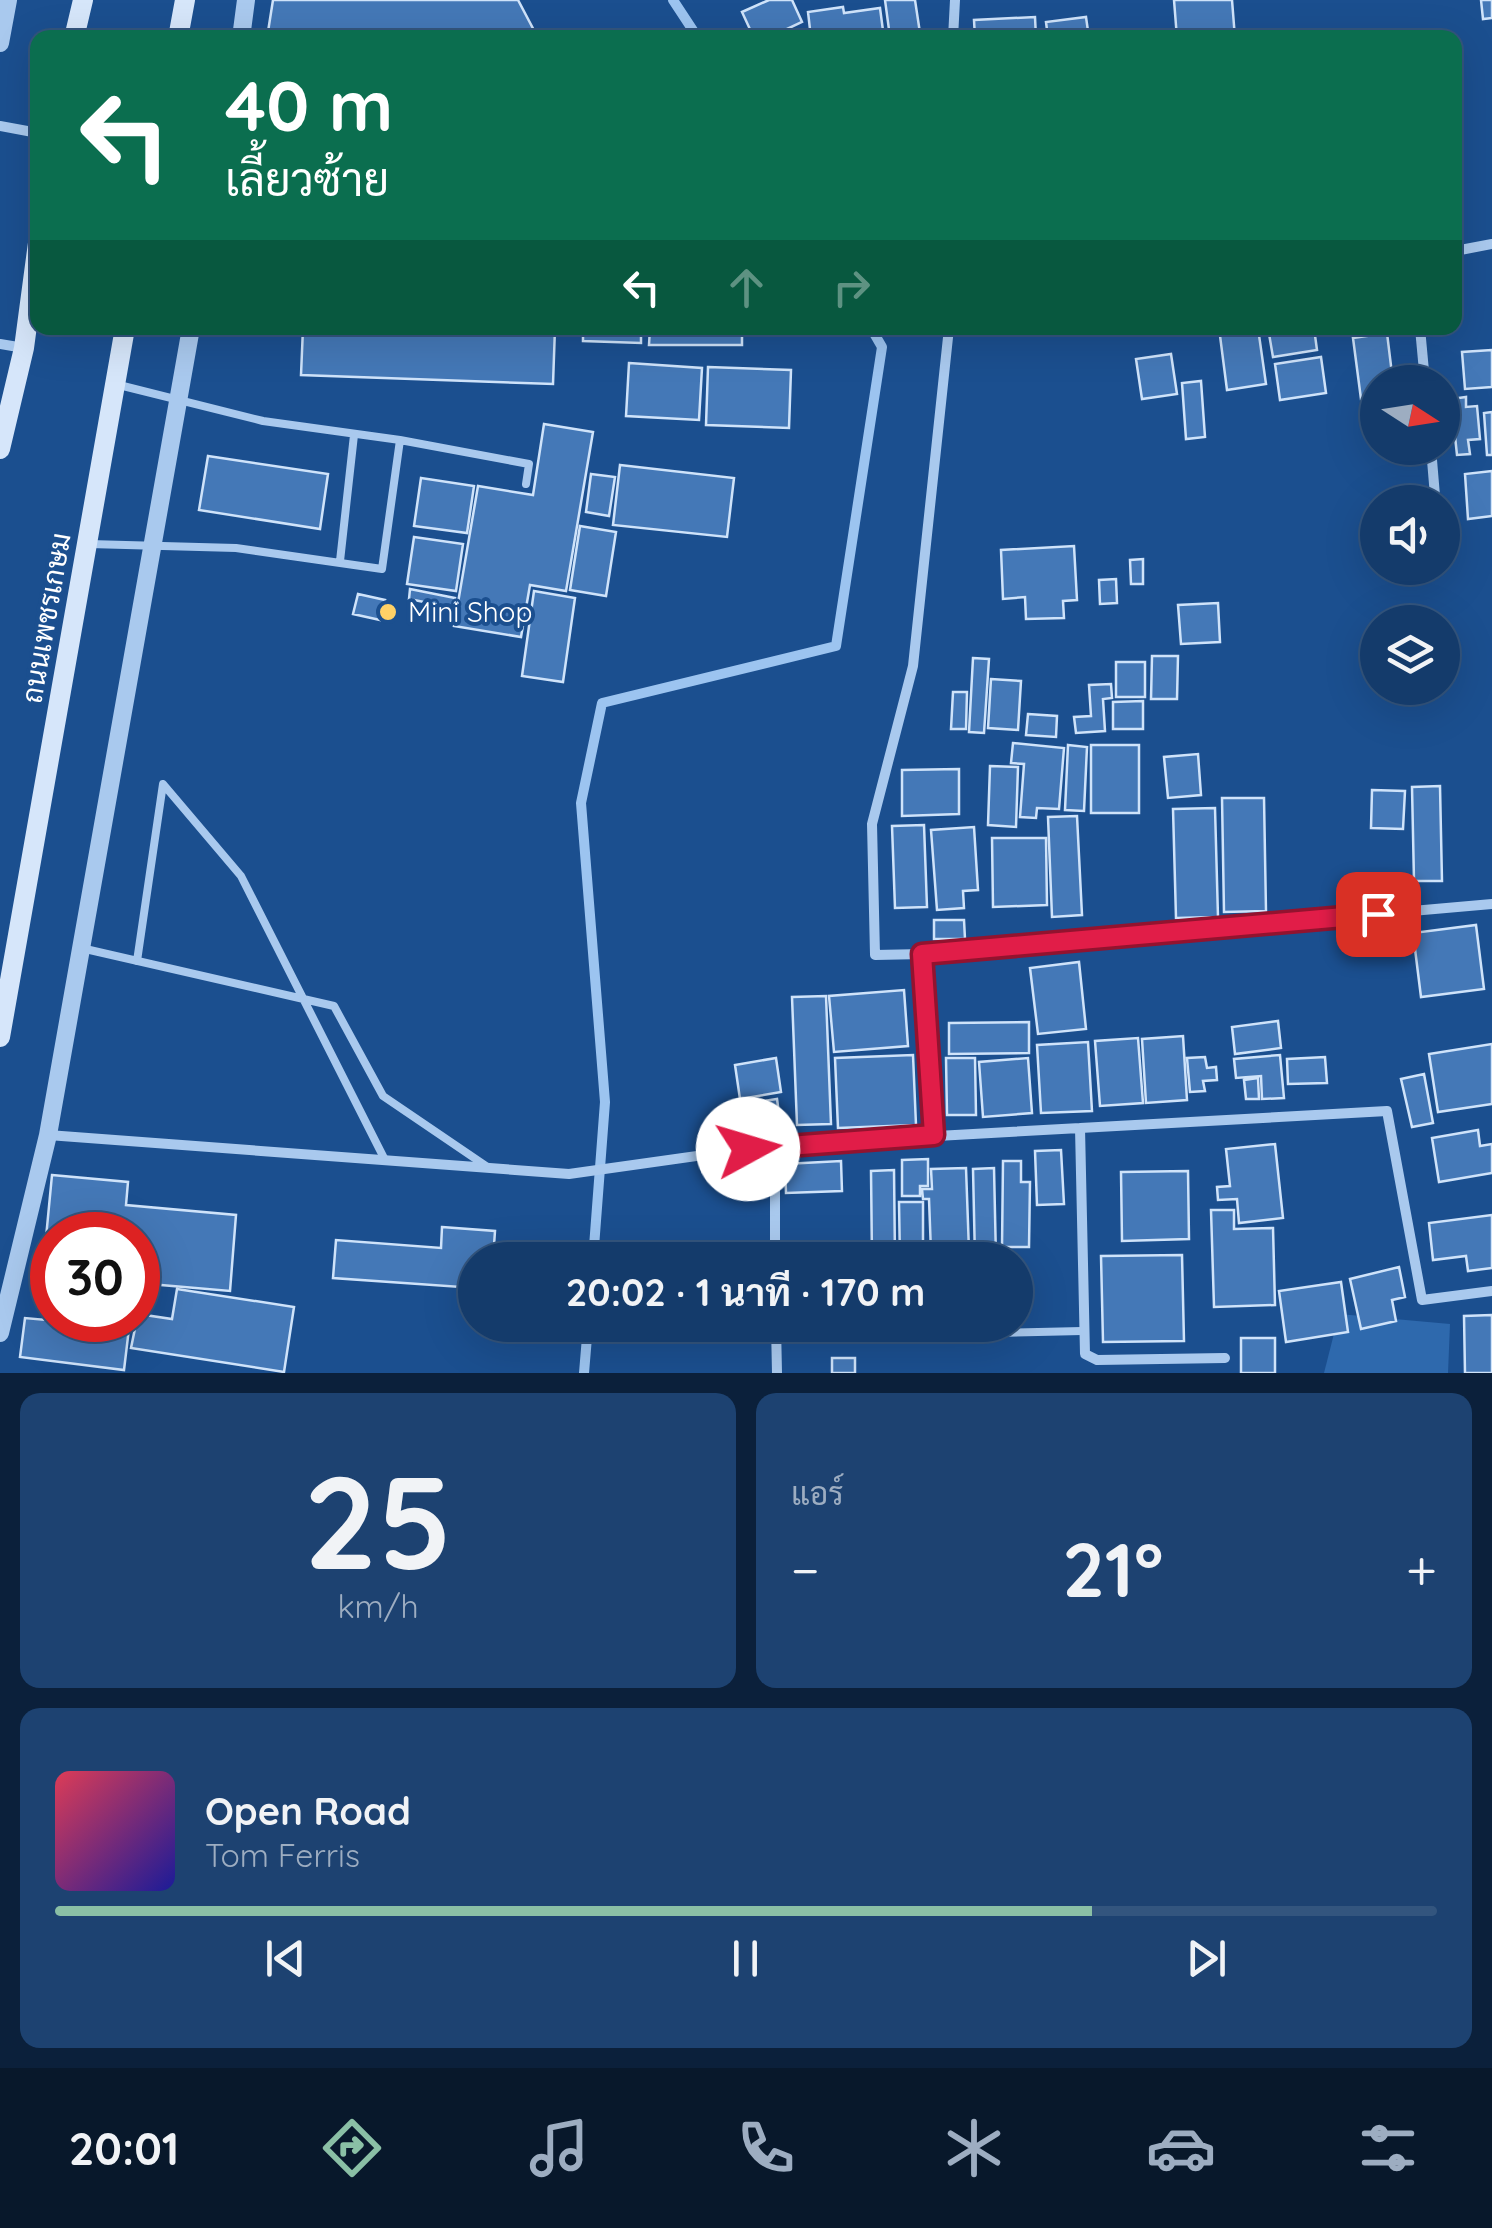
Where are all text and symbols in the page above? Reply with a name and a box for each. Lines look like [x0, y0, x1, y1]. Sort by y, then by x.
text: 40 m [225, 61, 393, 149]
icon: left [60, 70, 190, 200]
text: เลี้ยวซ้าย [225, 151, 389, 207]
icon: left [614, 260, 669, 315]
icon: ahead [719, 260, 774, 315]
icon: right [824, 260, 879, 315]
north arrow [1360, 365, 1460, 465]
map controls [1360, 365, 1460, 705]
button: sound [1360, 485, 1460, 585]
street label: ถนนเพชรเกษม [13, 530, 78, 706]
place label: Mini Shop [408, 594, 533, 629]
marker: Mini Shop [377, 601, 399, 623]
button: layers [1360, 605, 1460, 705]
pin [1336, 872, 1421, 957]
icon: arrive [1351, 887, 1406, 942]
position arrow [696, 1097, 800, 1201]
speed limit sign: 30 [30, 1212, 160, 1342]
text: 20:02 · 1 นาที · 170 m [566, 1268, 925, 1316]
text: 25 [304, 1439, 452, 1602]
text: แอร์ [791, 1473, 844, 1513]
text: 21° [1062, 1522, 1163, 1616]
text: − [791, 1535, 820, 1604]
text: + [1406, 1535, 1437, 1604]
text: km/h [337, 1586, 419, 1626]
text: Open Road [205, 1787, 411, 1835]
text: Tom Ferris [205, 1835, 360, 1875]
icon: previous [258, 1931, 313, 1986]
icon: pause [718, 1931, 773, 1986]
icon: next [1179, 1931, 1234, 1986]
icon: directions [317, 2113, 387, 2183]
icon: music [524, 2113, 594, 2183]
icon: phone [731, 2113, 801, 2183]
icon: climate [939, 2113, 1009, 2183]
icon: car [1146, 2113, 1216, 2183]
icon: filters [1353, 2113, 1423, 2183]
text: 20:01 [69, 2120, 179, 2176]

